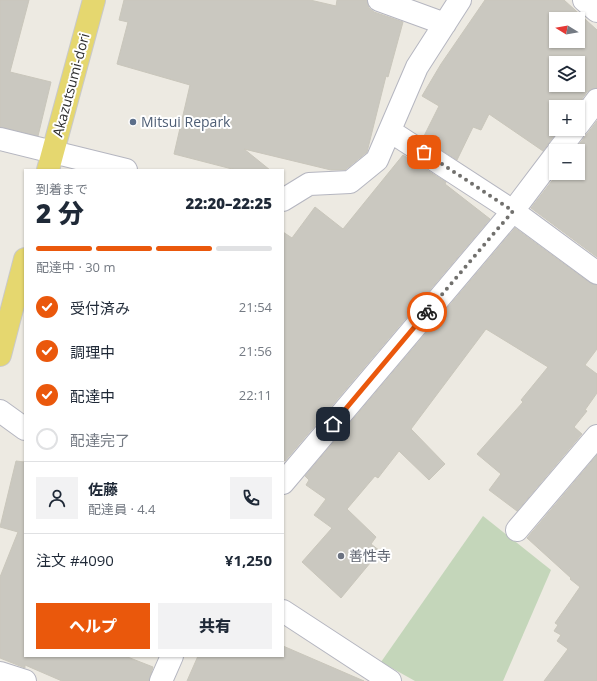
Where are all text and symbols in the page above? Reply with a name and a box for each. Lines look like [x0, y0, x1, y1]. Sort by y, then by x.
north arrow [549, 12, 585, 48]
map controls [549, 12, 585, 180]
street label: Akazutsumi-dori [48, 31, 93, 139]
button: layers [549, 56, 585, 92]
button: + [549, 100, 585, 136]
place label: Mitsui Repark [141, 112, 231, 131]
marker: Mitsui Repark [128, 117, 138, 127]
pin [407, 135, 441, 169]
icon: bag [413, 141, 435, 163]
button: − [549, 144, 585, 180]
text: 到着まで [36, 180, 88, 198]
text: 22:20–22:25 [186, 193, 272, 213]
text: 2 分 [36, 195, 84, 231]
text: 配達中 · 30 m [36, 258, 115, 276]
courier [407, 292, 447, 332]
icon: check [36, 296, 58, 318]
text: 受付済み [70, 298, 130, 318]
text: 21:54 [239, 298, 272, 316]
icon: bike [416, 301, 438, 323]
icon: check [36, 340, 58, 362]
text: 調理中 [70, 342, 115, 362]
text: 21:56 [239, 342, 272, 360]
icon: check [36, 384, 58, 406]
text: 配達中 [70, 386, 115, 406]
text: 22:11 [239, 386, 272, 404]
pin [316, 407, 350, 441]
icon: home [322, 413, 344, 435]
text: 配達完了 [70, 430, 130, 450]
button: person [36, 477, 78, 519]
button: phone [230, 477, 272, 519]
text: 佐藤 [88, 479, 118, 499]
text: 配達員 · 4.4 [88, 500, 155, 518]
place label: 善性寺 [349, 546, 391, 565]
text: 注文 #4090 [36, 550, 114, 570]
text: ¥1,250 [225, 550, 272, 570]
marker: 善性寺 [336, 551, 346, 561]
button: ヘルプ [36, 603, 150, 649]
button: 共有 [158, 603, 272, 649]

